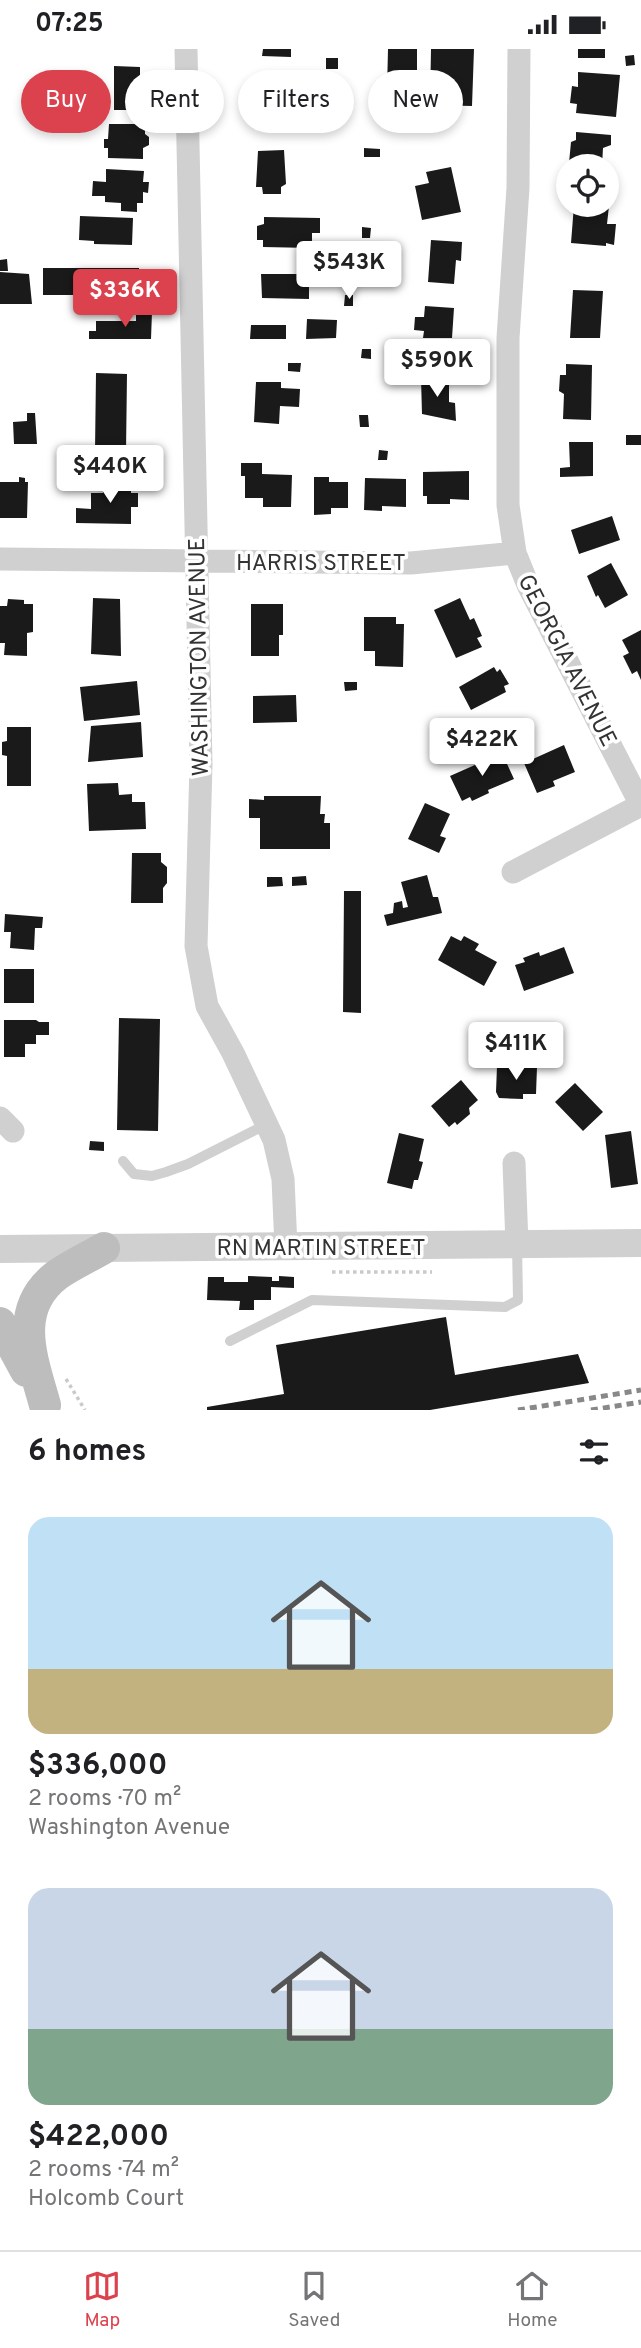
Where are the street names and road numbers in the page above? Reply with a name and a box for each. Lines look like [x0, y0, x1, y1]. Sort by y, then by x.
street label: WASHINGTON AVENUE [184, 537, 217, 777]
street label: HARRIS STREET [236, 550, 406, 579]
street label: GEORGIA AVENUE [510, 570, 622, 752]
street label: RN MARTIN STREET [216, 1235, 426, 1264]

